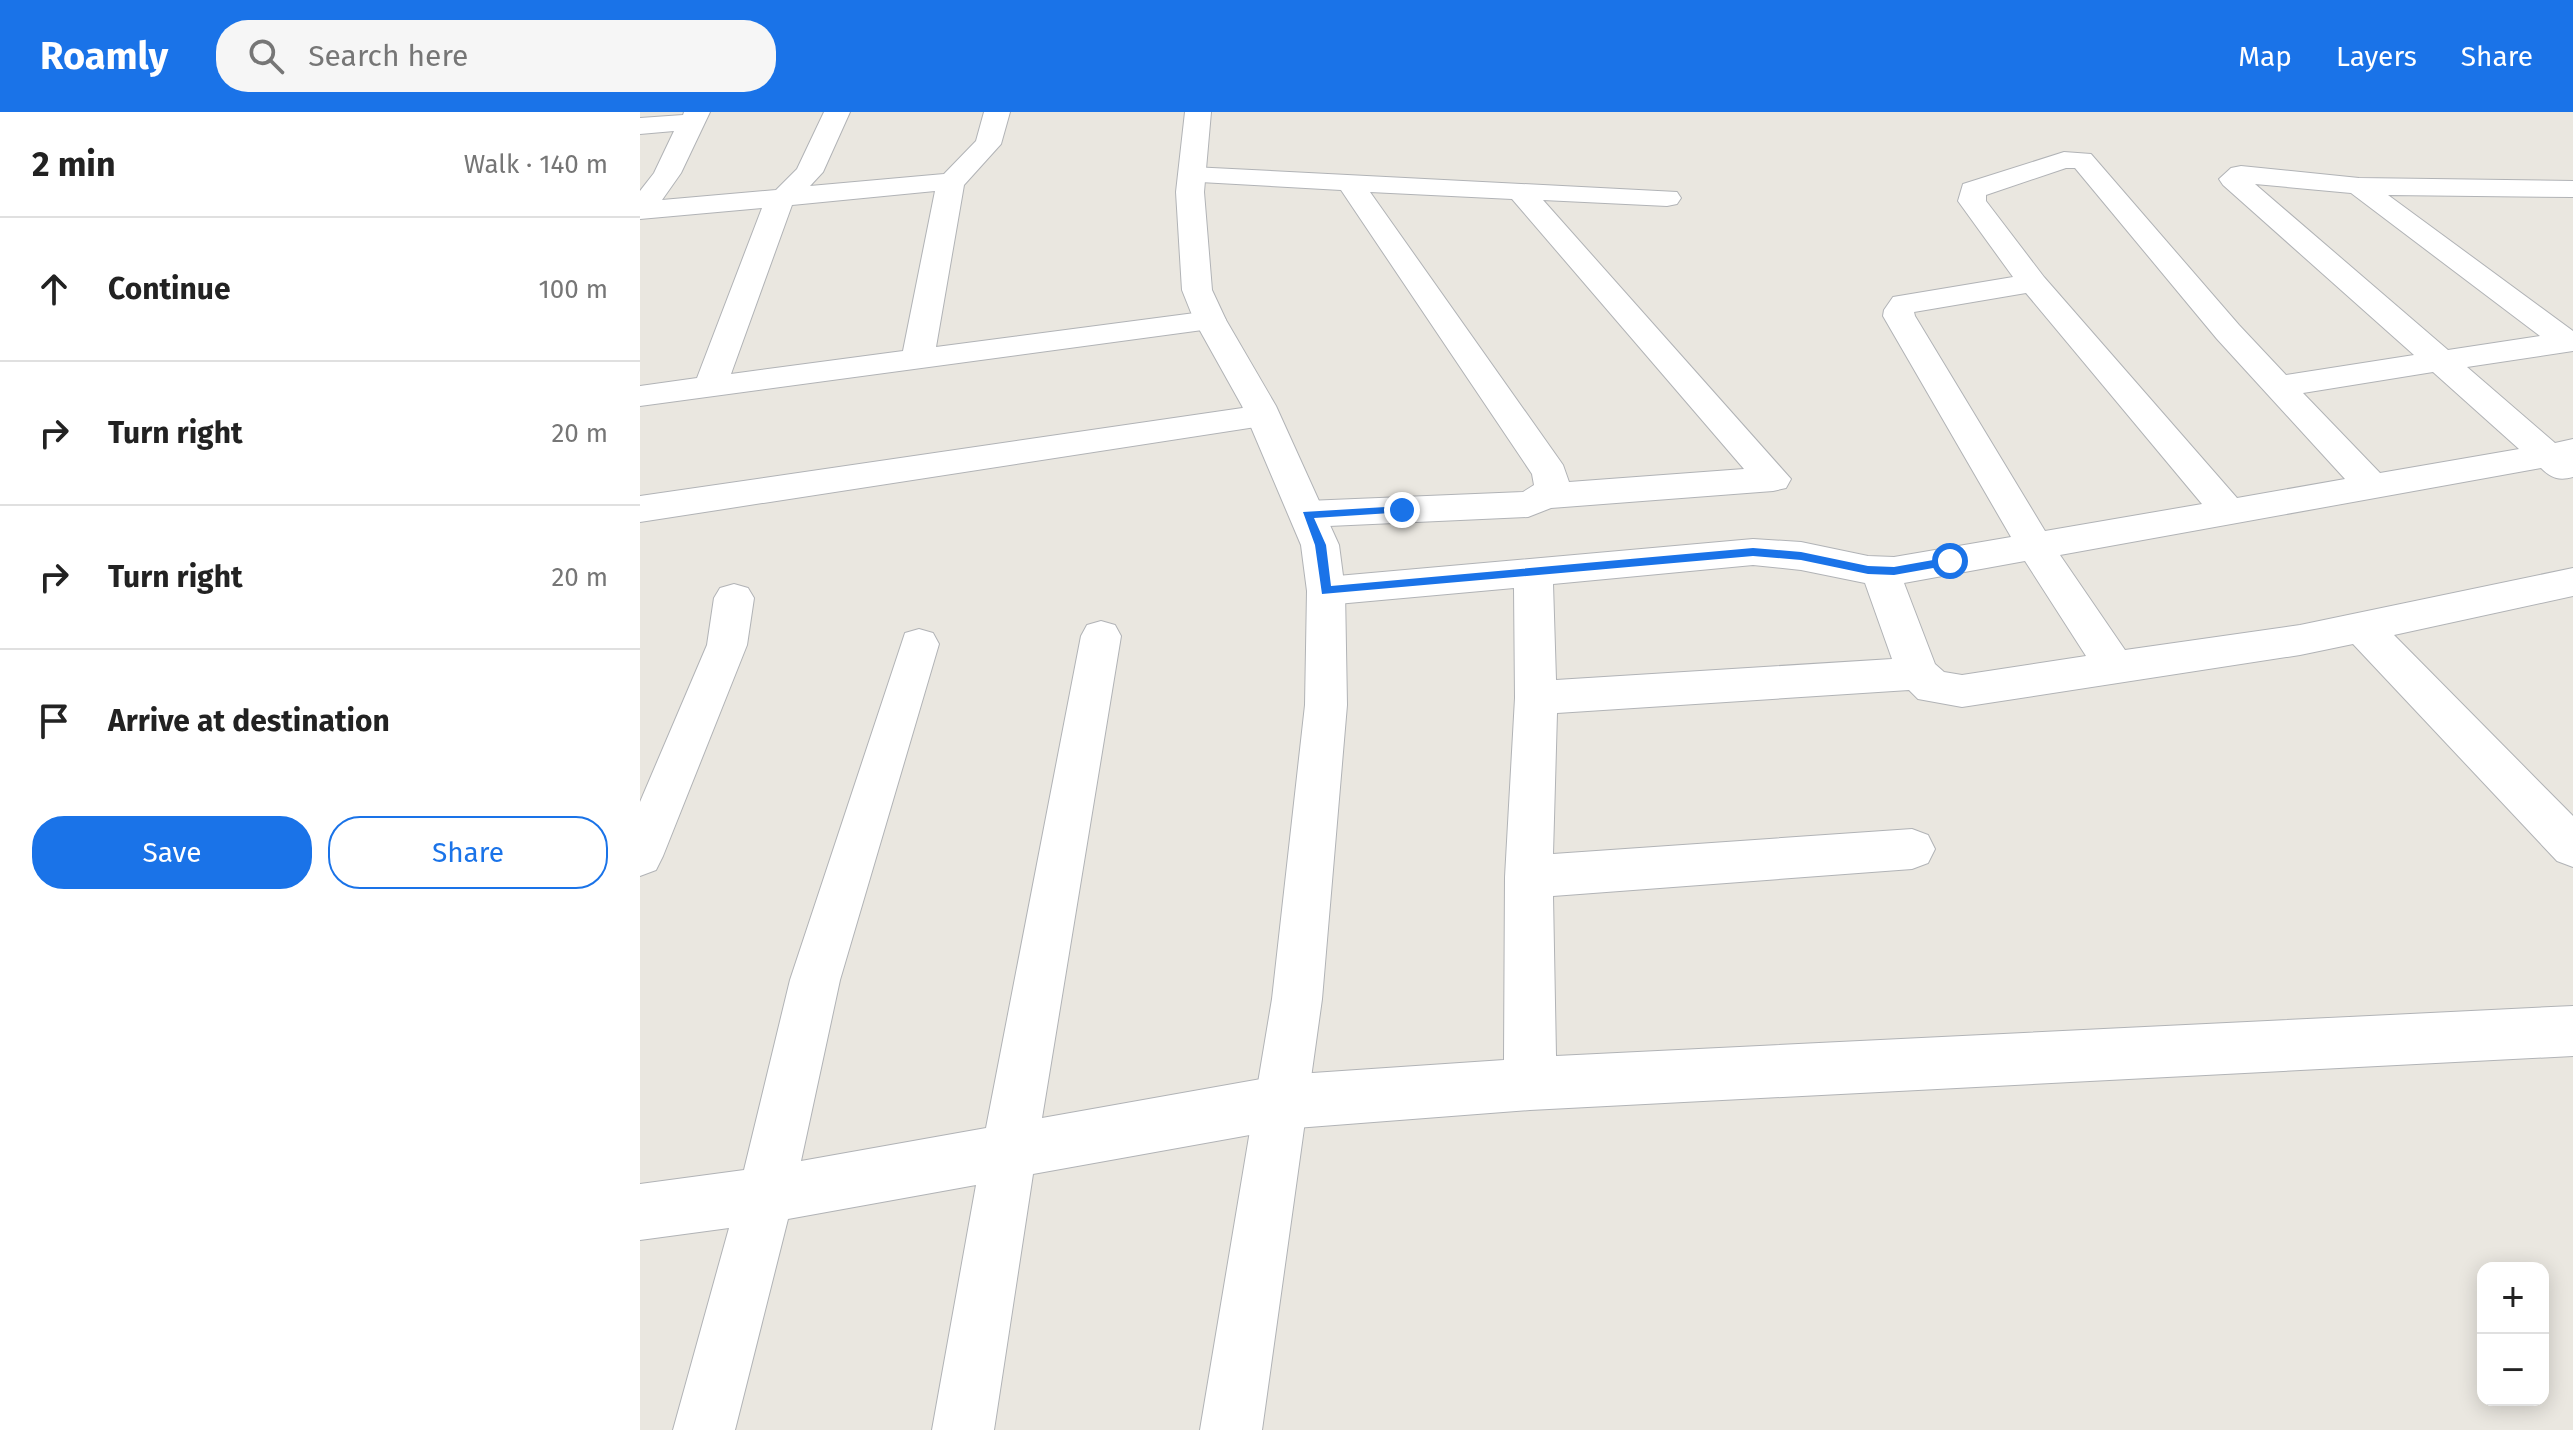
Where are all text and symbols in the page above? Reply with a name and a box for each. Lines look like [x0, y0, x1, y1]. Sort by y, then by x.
search box [216, 20, 776, 92]
text: Roamly [40, 33, 168, 79]
icon: search [244, 34, 288, 78]
text: Search here [308, 38, 468, 74]
text: Map [2238, 40, 2292, 73]
text: Layers [2336, 40, 2417, 73]
text: Share [2461, 40, 2533, 73]
text: 2 min [32, 144, 116, 185]
text: Walk · 140 m [464, 149, 608, 180]
icon: ahead [32, 267, 76, 311]
text: Continue [108, 271, 231, 307]
text: 100 m [539, 274, 608, 305]
icon: right [32, 411, 76, 455]
text: Turn right [108, 415, 243, 451]
text: 20 m [551, 418, 608, 449]
route end [1384, 492, 1420, 528]
route start [1932, 543, 1968, 579]
icon: right [32, 555, 76, 599]
text: Turn right [108, 559, 243, 595]
text: 20 m [551, 562, 608, 593]
icon: arrive [32, 699, 76, 743]
text: Arrive at destination [108, 703, 390, 739]
button: Save [32, 816, 312, 889]
button: Share [328, 816, 608, 889]
map controls [2477, 1262, 2549, 1406]
button: + [2477, 1262, 2549, 1334]
button: − [2477, 1334, 2549, 1406]

